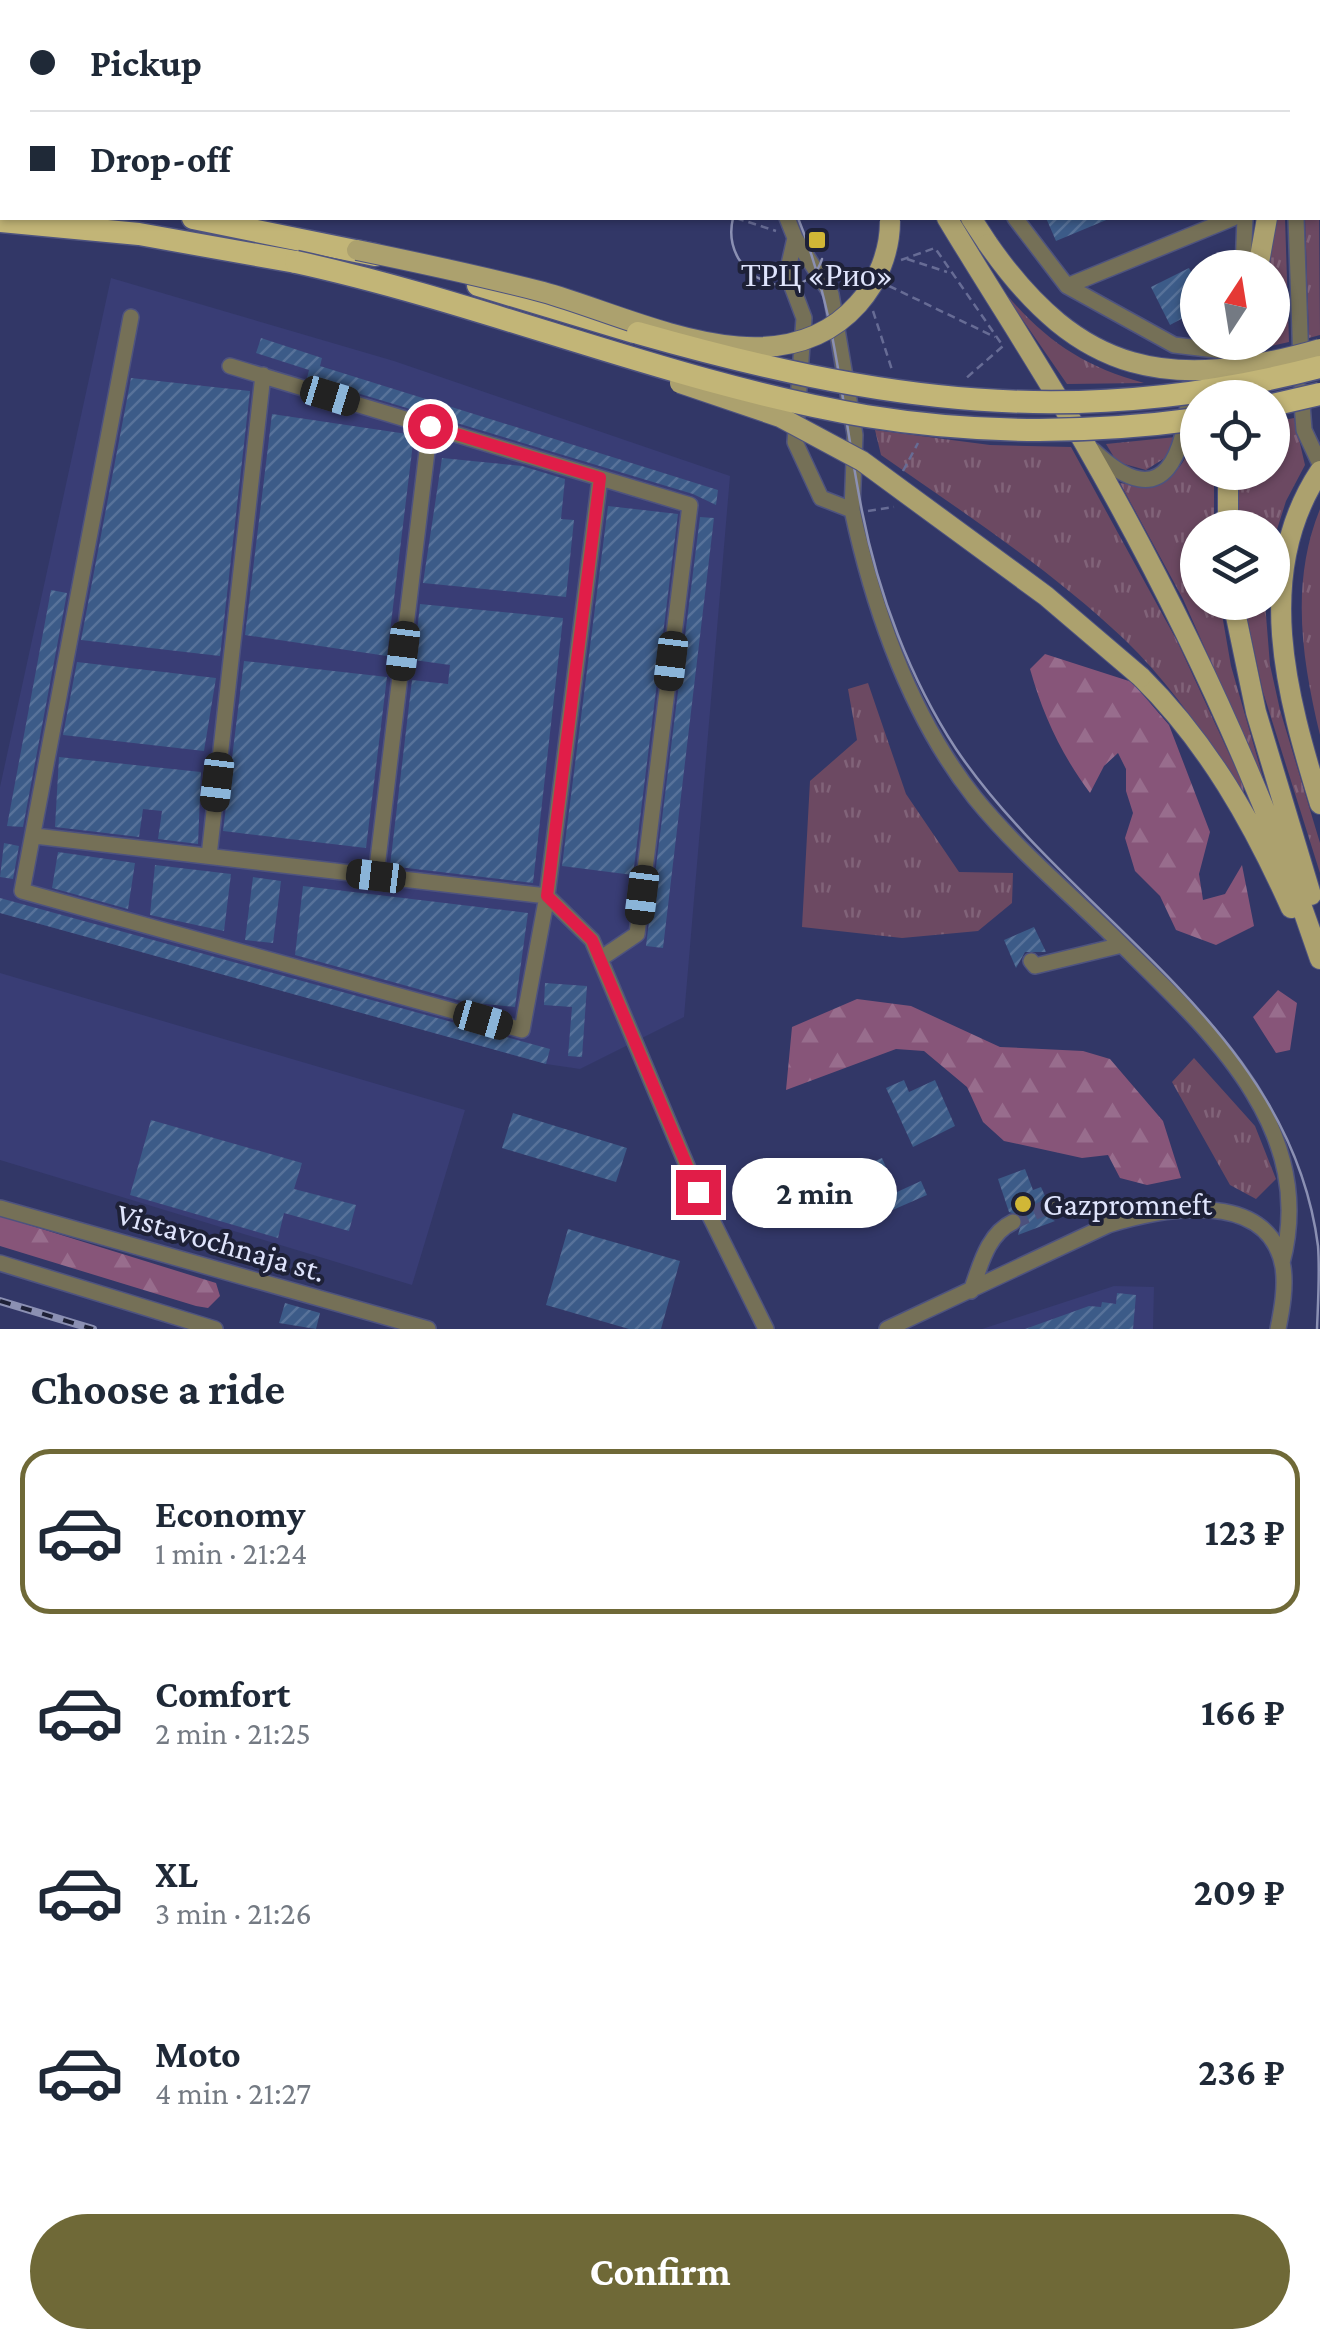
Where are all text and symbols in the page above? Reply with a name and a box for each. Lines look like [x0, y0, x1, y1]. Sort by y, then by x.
text: Pickup [90, 42, 202, 84]
text: Drop-off [90, 138, 231, 180]
marker: ТРЦ «Рио» [806, 229, 828, 251]
north arrow [1180, 250, 1290, 360]
map controls [1180, 250, 1290, 620]
place label: ТРЦ «Рио» [741, 257, 893, 293]
car [297, 373, 363, 419]
button: locate [1180, 380, 1290, 490]
route start [408, 404, 453, 449]
button: layers [1180, 510, 1290, 620]
car [384, 619, 422, 683]
car [652, 629, 690, 693]
car [198, 750, 236, 814]
car [344, 857, 408, 895]
car [623, 863, 661, 927]
car [450, 997, 516, 1043]
callout: 2 min [733, 1157, 898, 1227]
route end [676, 1170, 721, 1215]
text: 2 min [776, 1175, 853, 1211]
place label: Gazpromneft [1043, 1186, 1212, 1222]
marker: Gazpromneft [1012, 1193, 1034, 1215]
street label: Vistavochnaja st. [112, 1195, 330, 1289]
text: Choose a ride [30, 1364, 285, 1414]
icon: car [35, 1487, 125, 1577]
text: Economy [155, 1493, 305, 1535]
text: 123 ₽ [1204, 1511, 1285, 1553]
text: 1 min · 21:24 [155, 1535, 307, 1571]
icon: car [35, 1667, 125, 1757]
text: Comfort [155, 1673, 291, 1715]
text: 166 ₽ [1201, 1691, 1285, 1733]
text: 2 min · 21:25 [155, 1715, 311, 1751]
icon: car [35, 1847, 125, 1937]
text: XL [155, 1853, 198, 1895]
text: 209 ₽ [1193, 1871, 1285, 1913]
text: 3 min · 21:26 [155, 1895, 312, 1931]
icon: car [35, 2027, 125, 2117]
text: Moto [155, 2033, 241, 2075]
text: 236 ₽ [1198, 2051, 1285, 2093]
text: 4 min · 21:27 [155, 2075, 311, 2111]
button: Confirm [30, 2214, 1290, 2329]

